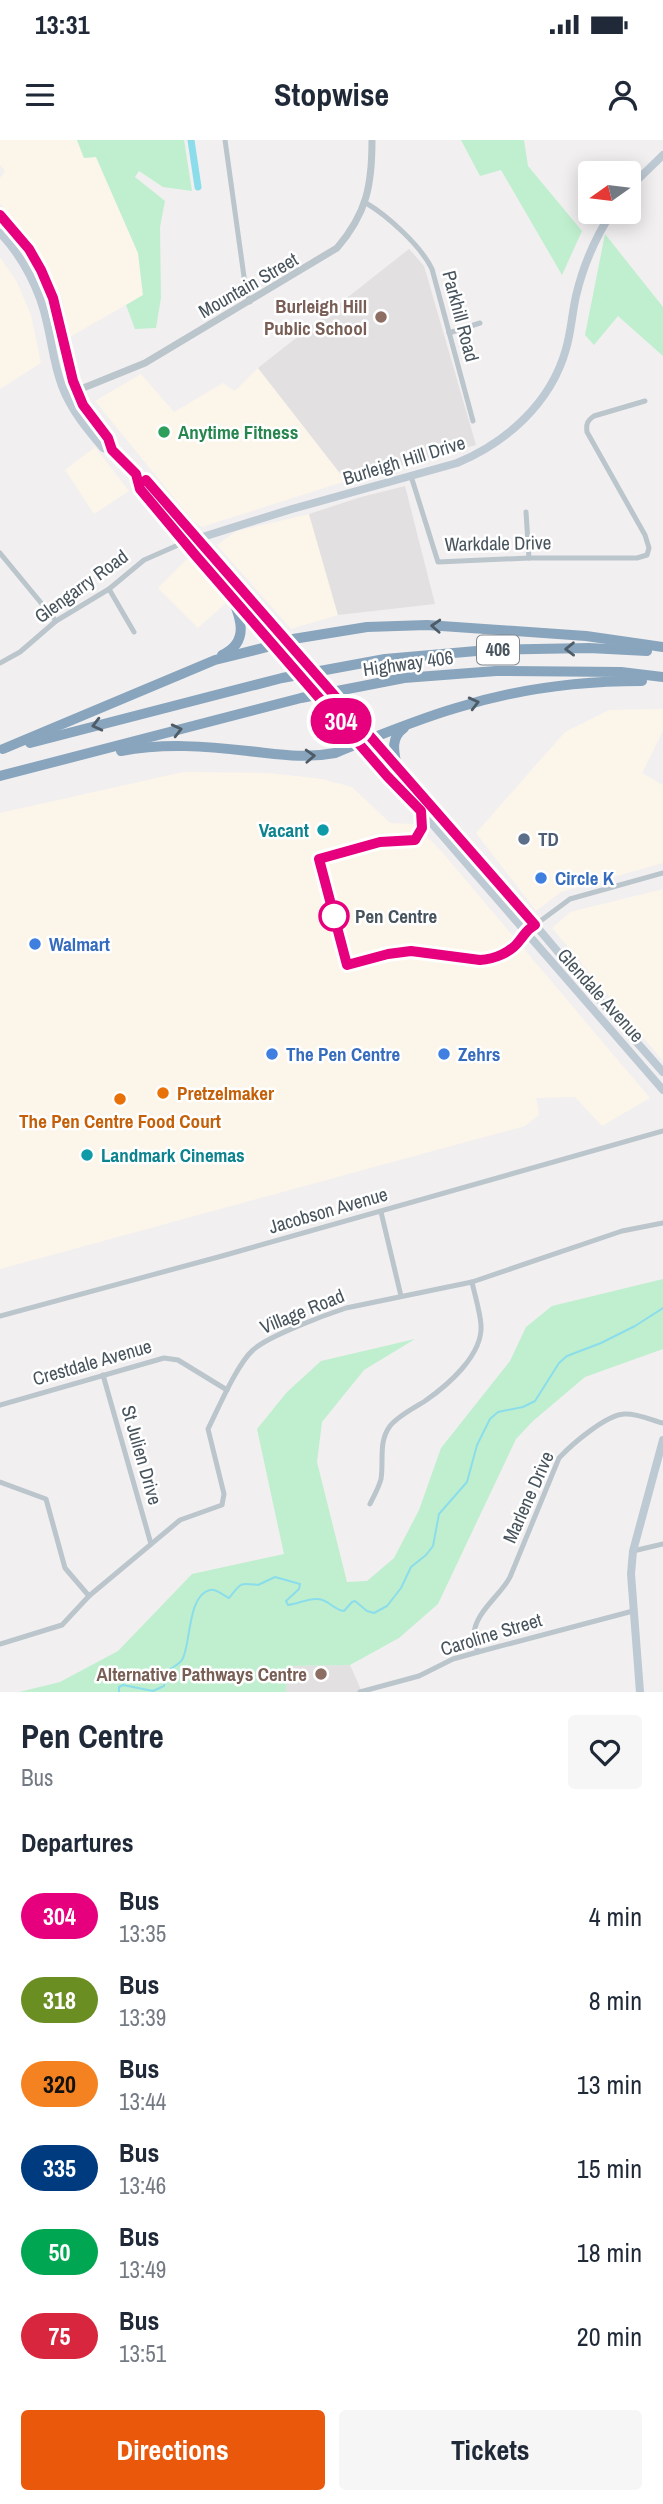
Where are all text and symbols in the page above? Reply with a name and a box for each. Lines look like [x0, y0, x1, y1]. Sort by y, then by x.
text: 13:31 [35, 7, 90, 42]
text: Stopwise [274, 73, 389, 116]
icon: menu [21, 76, 59, 114]
icon: person [604, 76, 642, 114]
north arrow [578, 161, 640, 224]
map controls [578, 161, 641, 224]
street label: Mountain Street [193, 246, 303, 324]
street label: Parkhill Road [436, 267, 486, 365]
place label: Burleigh Hill Public School [264, 293, 367, 341]
marker: Burleigh Hill Public School [373, 309, 389, 325]
place label: Anytime Fitness [178, 419, 298, 445]
marker: Anytime Fitness [156, 424, 172, 440]
street label: Burleigh Hill Drive [340, 429, 468, 491]
street label: Warkdale Drive [444, 529, 552, 557]
street label: Glengarry Road [29, 543, 133, 629]
one-way arrow [431, 618, 442, 633]
road number: 406 [477, 636, 519, 664]
one-way arrow [565, 641, 576, 656]
street label: Highway 406 [361, 644, 455, 682]
one-way arrow [468, 697, 480, 711]
line badge: 304 [301, 698, 381, 744]
text: 304 [325, 705, 357, 737]
one-way arrow [91, 717, 103, 731]
one-way arrow [170, 724, 182, 738]
one-way arrow [305, 749, 316, 764]
place label: Vacant [259, 817, 309, 843]
marker: Vacant [315, 822, 331, 838]
place label: TD [538, 826, 559, 852]
marker: TD [516, 831, 532, 847]
place label: Circle K [555, 865, 615, 891]
marker: Circle K [533, 870, 549, 886]
marker: Pen Centre [319, 901, 349, 931]
place label: Pen Centre [355, 903, 438, 929]
place label: Walmart [49, 931, 110, 957]
marker: Walmart [27, 936, 43, 952]
street label: Glendale Avenue [552, 942, 650, 1048]
place label: The Pen Centre [286, 1041, 401, 1067]
place label: Zehrs [458, 1041, 500, 1067]
marker: The Pen Centre [264, 1046, 280, 1062]
marker: Zehrs [436, 1046, 452, 1062]
place label: Pretzelmaker [177, 1080, 274, 1106]
marker: Pretzelmaker [155, 1085, 171, 1101]
marker: The Pen Centre Food Court [112, 1091, 128, 1107]
place label: The Pen Centre Food Court [19, 1108, 221, 1134]
place label: Landmark Cinemas [101, 1142, 245, 1168]
marker: Landmark Cinemas [79, 1147, 95, 1163]
street label: Jacobson Avenue [265, 1181, 391, 1239]
street label: Village Road [256, 1282, 348, 1340]
street label: Crestdale Avenue [29, 1333, 155, 1391]
street label: St Julien Drive [115, 1402, 169, 1508]
street label: Marlene Drive [496, 1447, 560, 1547]
street label: Caroline Street [437, 1606, 546, 1662]
place label: Alternative Pathways Centre [97, 1661, 307, 1687]
marker: Alternative Pathways Centre [313, 1666, 329, 1682]
text: Pen Centre [21, 1714, 164, 1758]
button: heart [568, 1715, 642, 1789]
text: Bus [21, 1762, 54, 1793]
text: Departures [21, 1825, 134, 1860]
text: Bus [119, 1883, 159, 1918]
text: 4 min [589, 1899, 642, 1934]
text: 304 [43, 1900, 76, 1932]
text: 13:35 [119, 1918, 166, 1949]
text: Bus [119, 1967, 159, 2002]
text: 8 min [589, 1983, 642, 2018]
text: 318 [43, 1984, 76, 2016]
text: 13:39 [119, 2002, 166, 2033]
text: Bus [119, 2051, 159, 2086]
text: 13 min [577, 2067, 642, 2102]
text: 320 [43, 2068, 76, 2100]
text: 13:44 [119, 2086, 166, 2117]
text: Bus [119, 2135, 159, 2170]
text: 15 min [577, 2151, 642, 2186]
text: 335 [43, 2152, 76, 2184]
text: 13:46 [119, 2170, 166, 2201]
text: Bus [119, 2219, 159, 2254]
text: 18 min [577, 2235, 642, 2270]
text: 50 [49, 2236, 70, 2268]
text: 13:49 [119, 2254, 166, 2285]
text: Bus [119, 2303, 159, 2338]
text: 20 min [577, 2319, 642, 2354]
text: 75 [49, 2320, 70, 2352]
text: 13:51 [119, 2338, 166, 2369]
button: Directions [21, 2410, 325, 2490]
button: Tickets [339, 2410, 642, 2490]

